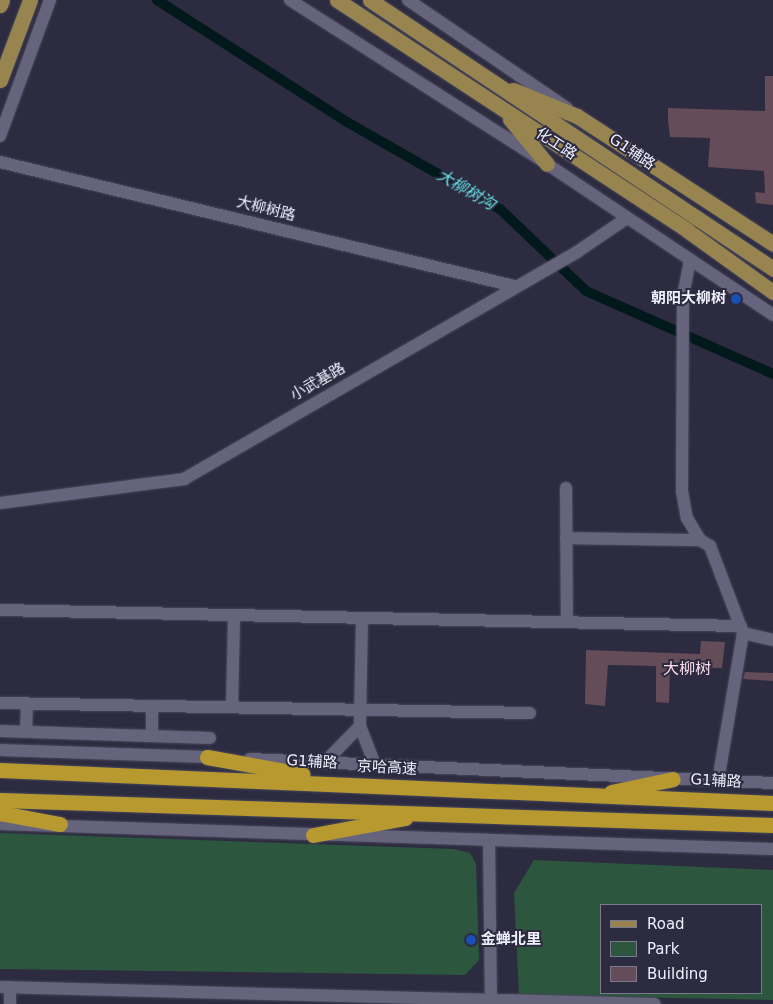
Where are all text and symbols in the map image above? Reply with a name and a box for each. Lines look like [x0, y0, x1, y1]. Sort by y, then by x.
street label: 化工路 [532, 124, 580, 164]
street label: G1辅路 [606, 130, 658, 174]
water label: 大柳树沟 [433, 166, 499, 214]
street label: 大柳树路 [235, 193, 297, 225]
place label: 朝阳大柳树 [651, 290, 726, 308]
marker: 朝阳大柳树 [730, 293, 742, 305]
street label: 小武基路 [288, 359, 348, 405]
district label: 大柳树 [663, 659, 711, 679]
street label: G1辅路 [286, 752, 338, 772]
street label: 京哈高速 [357, 757, 417, 779]
street label: G1辅路 [690, 771, 742, 791]
legend [600, 904, 763, 994]
text: Road [647, 915, 685, 933]
place label: 金蝉北里 [481, 931, 541, 949]
marker: 金蝉北里 [465, 934, 477, 946]
text: Park [647, 940, 679, 958]
text: Building [647, 965, 708, 983]

